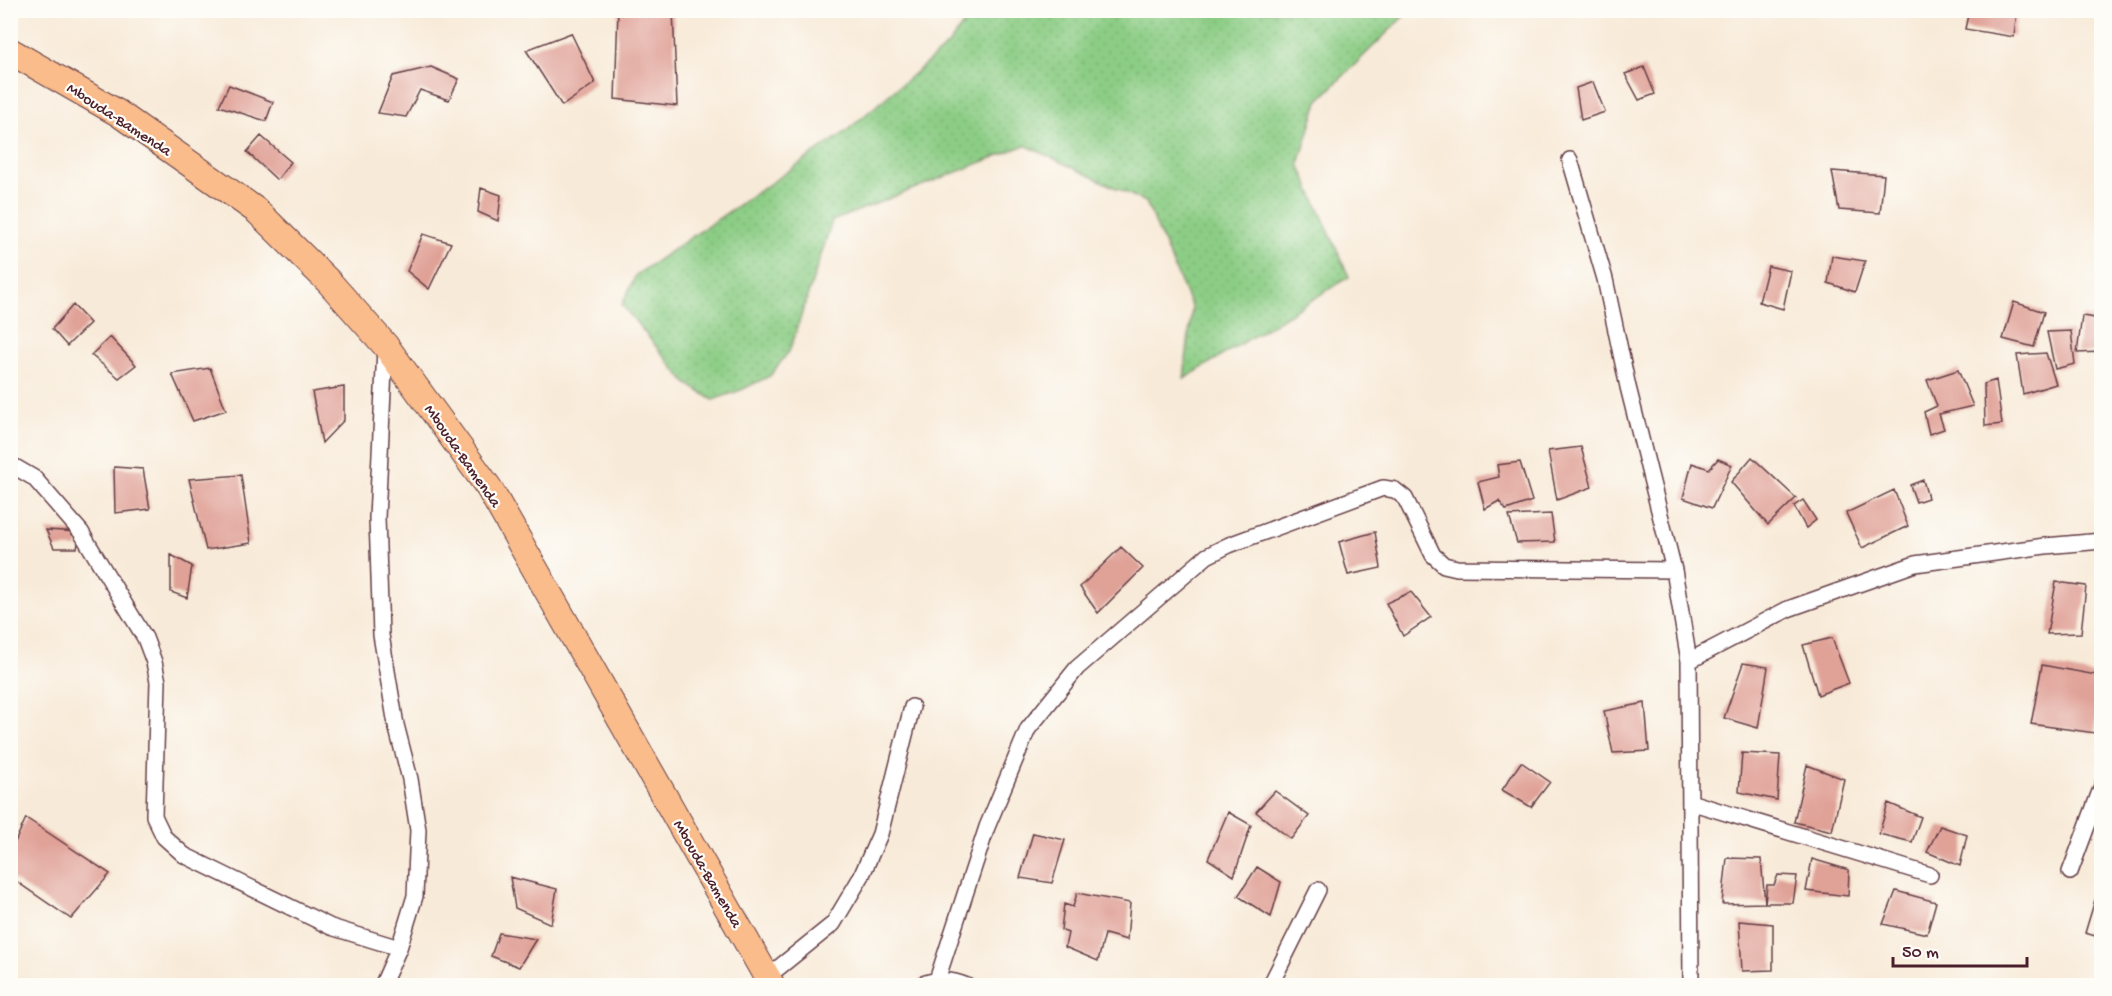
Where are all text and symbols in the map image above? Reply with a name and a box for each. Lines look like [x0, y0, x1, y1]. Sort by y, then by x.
street label: Mbouda-Bamenda [62, 80, 175, 163]
street label: Mbouda-Bamenda [419, 402, 504, 513]
street label: Mbouda-Bamenda [667, 818, 745, 933]
scale bar [1893, 930, 2026, 968]
text: 50 m [1902, 943, 1939, 964]

